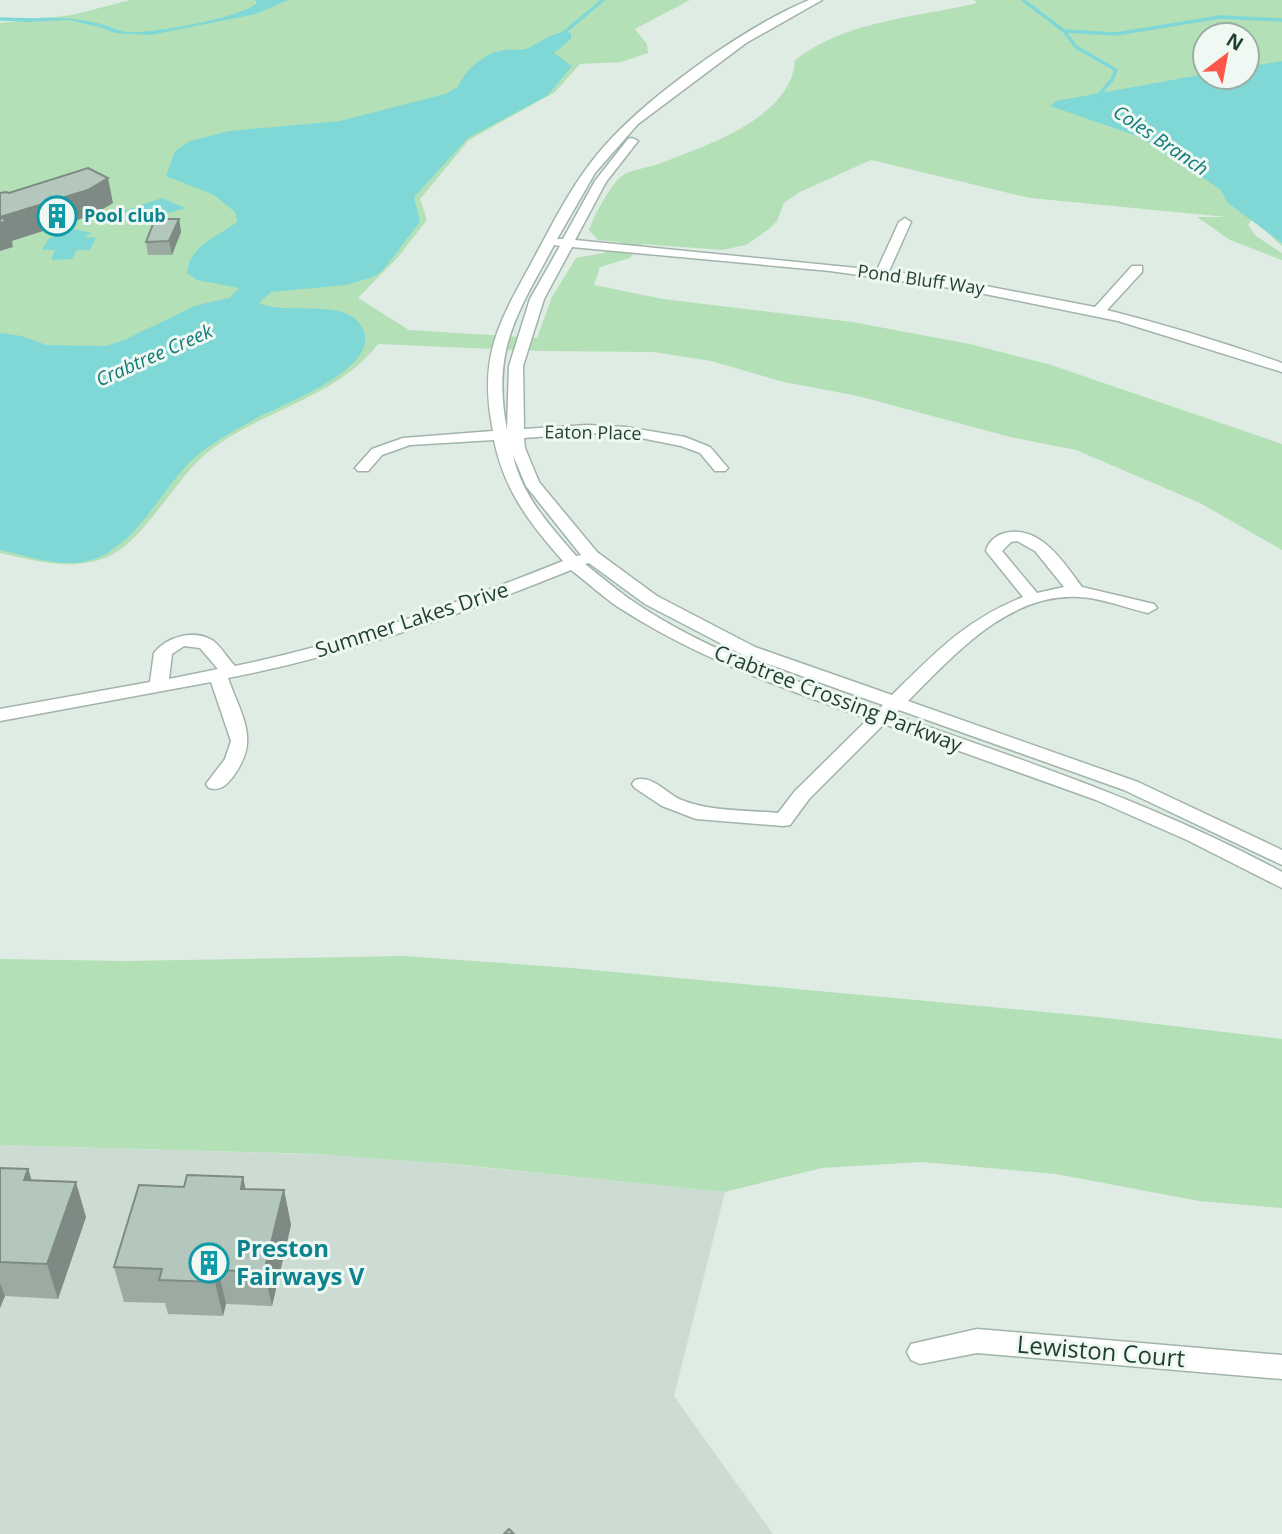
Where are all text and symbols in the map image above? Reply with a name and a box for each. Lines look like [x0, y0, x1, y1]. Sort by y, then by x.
north arrow [1191, 21, 1261, 91]
text: N [1222, 26, 1248, 57]
water label: Coles Branch [1108, 99, 1214, 181]
building icon: Pool club [36, 195, 78, 237]
place label: Pool club [84, 203, 166, 227]
street label: Pond Bluff Way [856, 258, 987, 300]
water label: Crabtree Creek [92, 317, 217, 392]
street label: Eaton Place [544, 419, 642, 445]
street label: Summer Lakes Drive [312, 575, 512, 663]
street label: Crabtree Crossing Parkway [710, 638, 967, 758]
place label: Preston Fairways V [236, 1231, 365, 1292]
building icon: Preston Fairways V [188, 1242, 230, 1284]
street label: Lewiston Court [1016, 1327, 1187, 1374]

